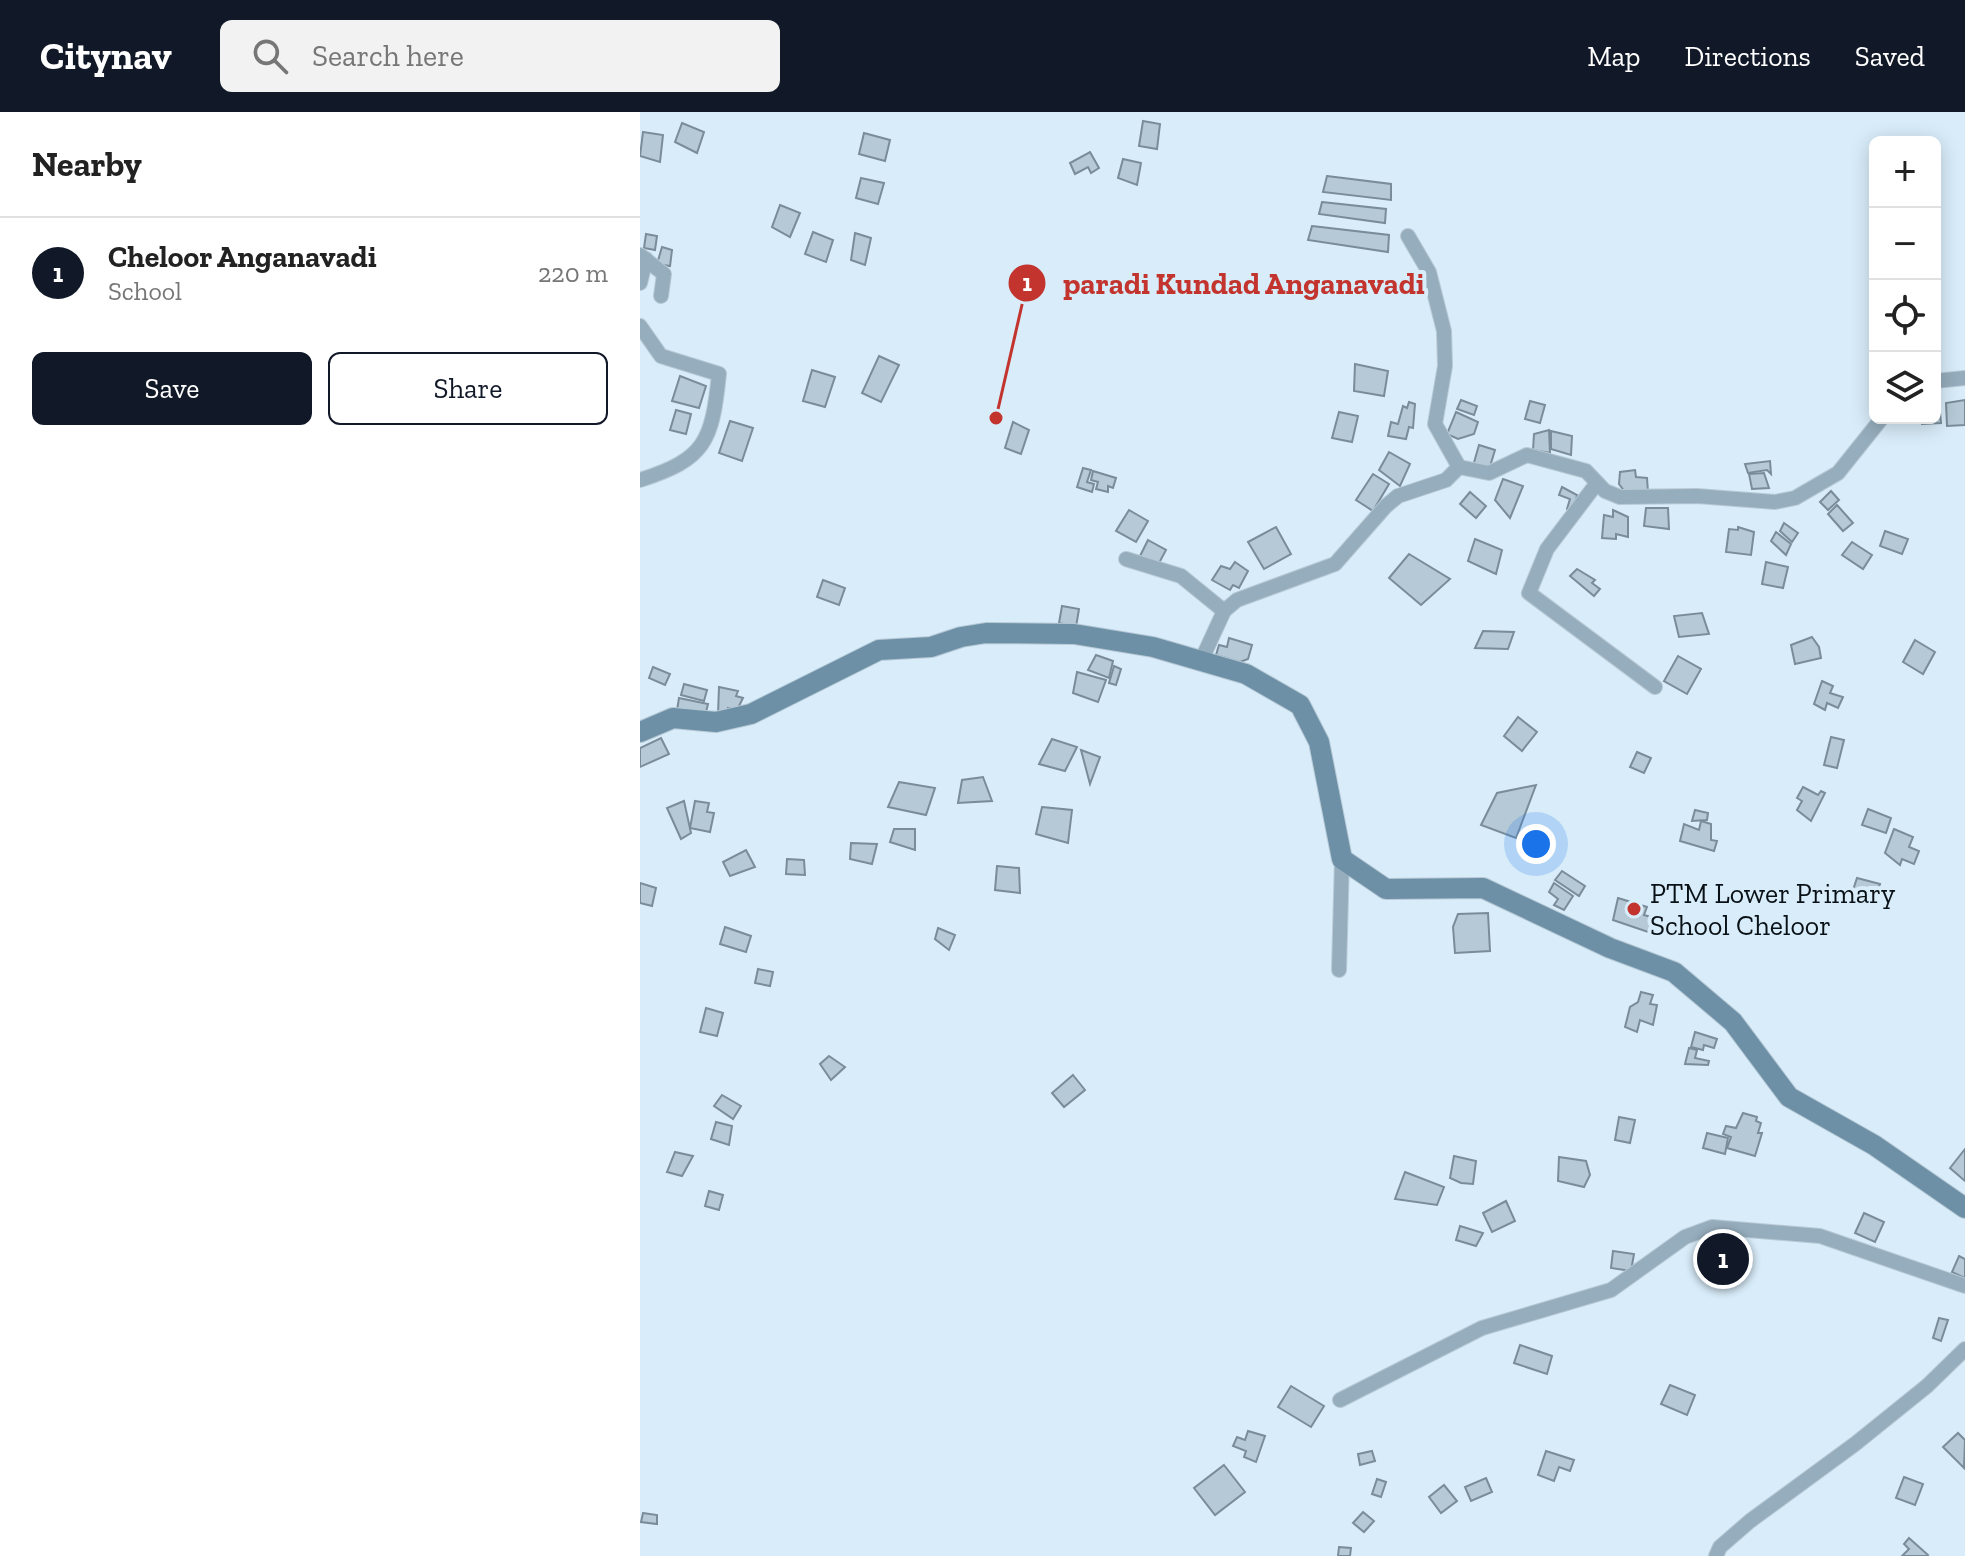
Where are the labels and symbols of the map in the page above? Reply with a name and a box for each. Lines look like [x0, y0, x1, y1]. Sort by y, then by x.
callout: paradi Kundad Anganavadi [1007, 256, 1441, 310]
text: paradi Kundad Anganavadi [1063, 266, 1425, 302]
text: 1 [1022, 268, 1032, 297]
your location [1516, 824, 1556, 864]
place label: PTM Lower Primary School Cheloor [1650, 877, 1896, 942]
marker: PTM Lower Primary School Cheloor [1625, 900, 1643, 918]
pin: 1 [1697, 1229, 1749, 1289]

